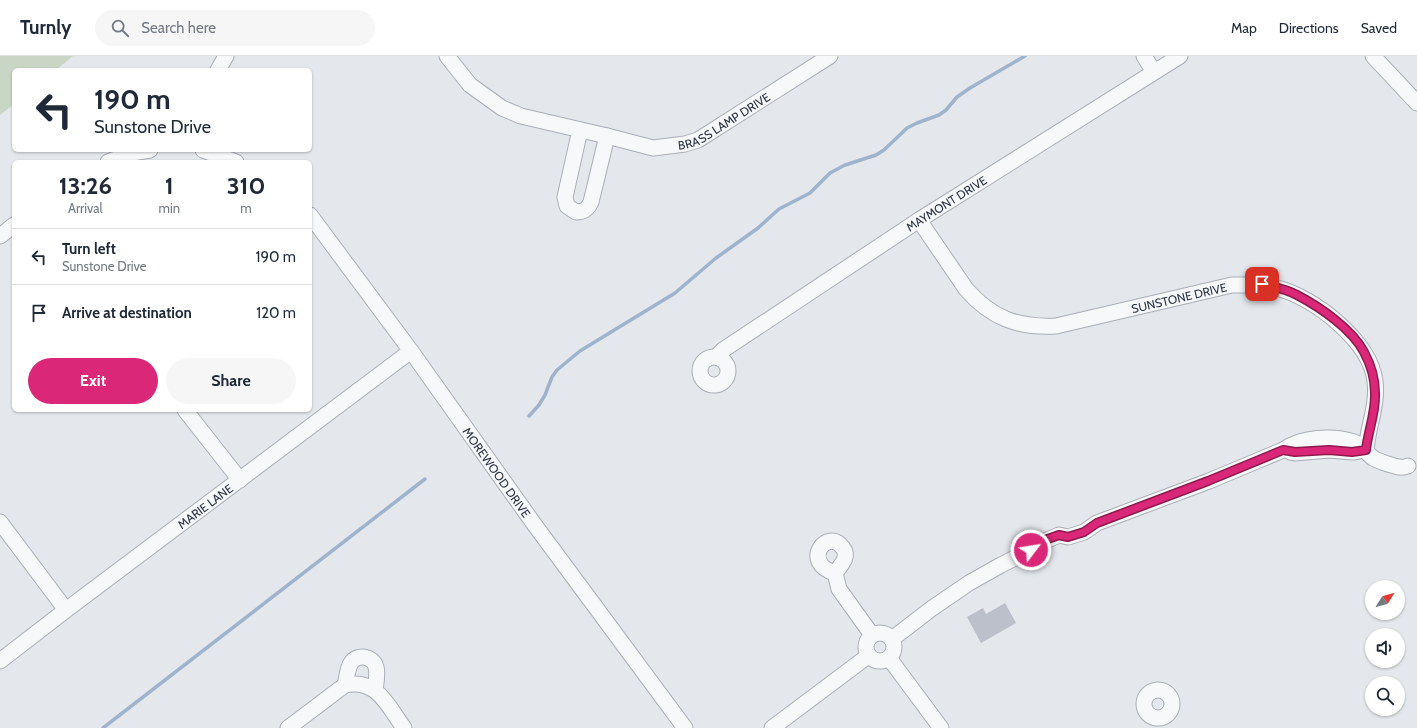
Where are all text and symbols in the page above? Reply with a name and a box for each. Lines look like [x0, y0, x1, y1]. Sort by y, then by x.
search box [95, 10, 375, 46]
text: Turnly [20, 16, 71, 39]
icon: search [109, 17, 131, 39]
text: Search here [141, 19, 216, 37]
text: Map [1231, 19, 1257, 37]
text: Directions [1279, 19, 1339, 37]
text: Saved [1361, 19, 1397, 37]
text: 190 m [94, 82, 170, 116]
icon: left [28, 84, 80, 136]
street label: BRASS LAMP DRIVE [677, 89, 773, 152]
text: Sunstone Drive [94, 116, 211, 138]
text: 13:26 [59, 171, 112, 200]
text: 1 [165, 171, 174, 200]
text: 310 [227, 171, 265, 200]
street label: MAYMONT DRIVE [903, 172, 989, 234]
text: Arrival [68, 200, 103, 216]
text: min [159, 200, 180, 216]
text: m [240, 200, 252, 216]
text: Turn left [62, 240, 116, 258]
icon: left [28, 246, 50, 268]
text: 190 m [256, 248, 296, 266]
text: Sunstone Drive [62, 258, 146, 274]
pin [1245, 267, 1279, 301]
icon: arrive [1251, 273, 1273, 295]
street label: SUNSTONE DRIVE [1130, 279, 1228, 316]
icon: arrive [28, 302, 50, 324]
text: Arrive at destination [62, 304, 192, 322]
text: 120 m [256, 304, 296, 322]
button: Exit [28, 358, 158, 404]
button: Share [166, 358, 296, 404]
street label: MOREWOOD DRIVE [460, 424, 534, 520]
street label: MARIE LANE [174, 480, 236, 531]
position arrow [1010, 529, 1052, 571]
north arrow [1365, 580, 1405, 620]
map controls [1365, 580, 1405, 716]
button: sound [1365, 628, 1405, 668]
button: search [1365, 676, 1405, 716]

